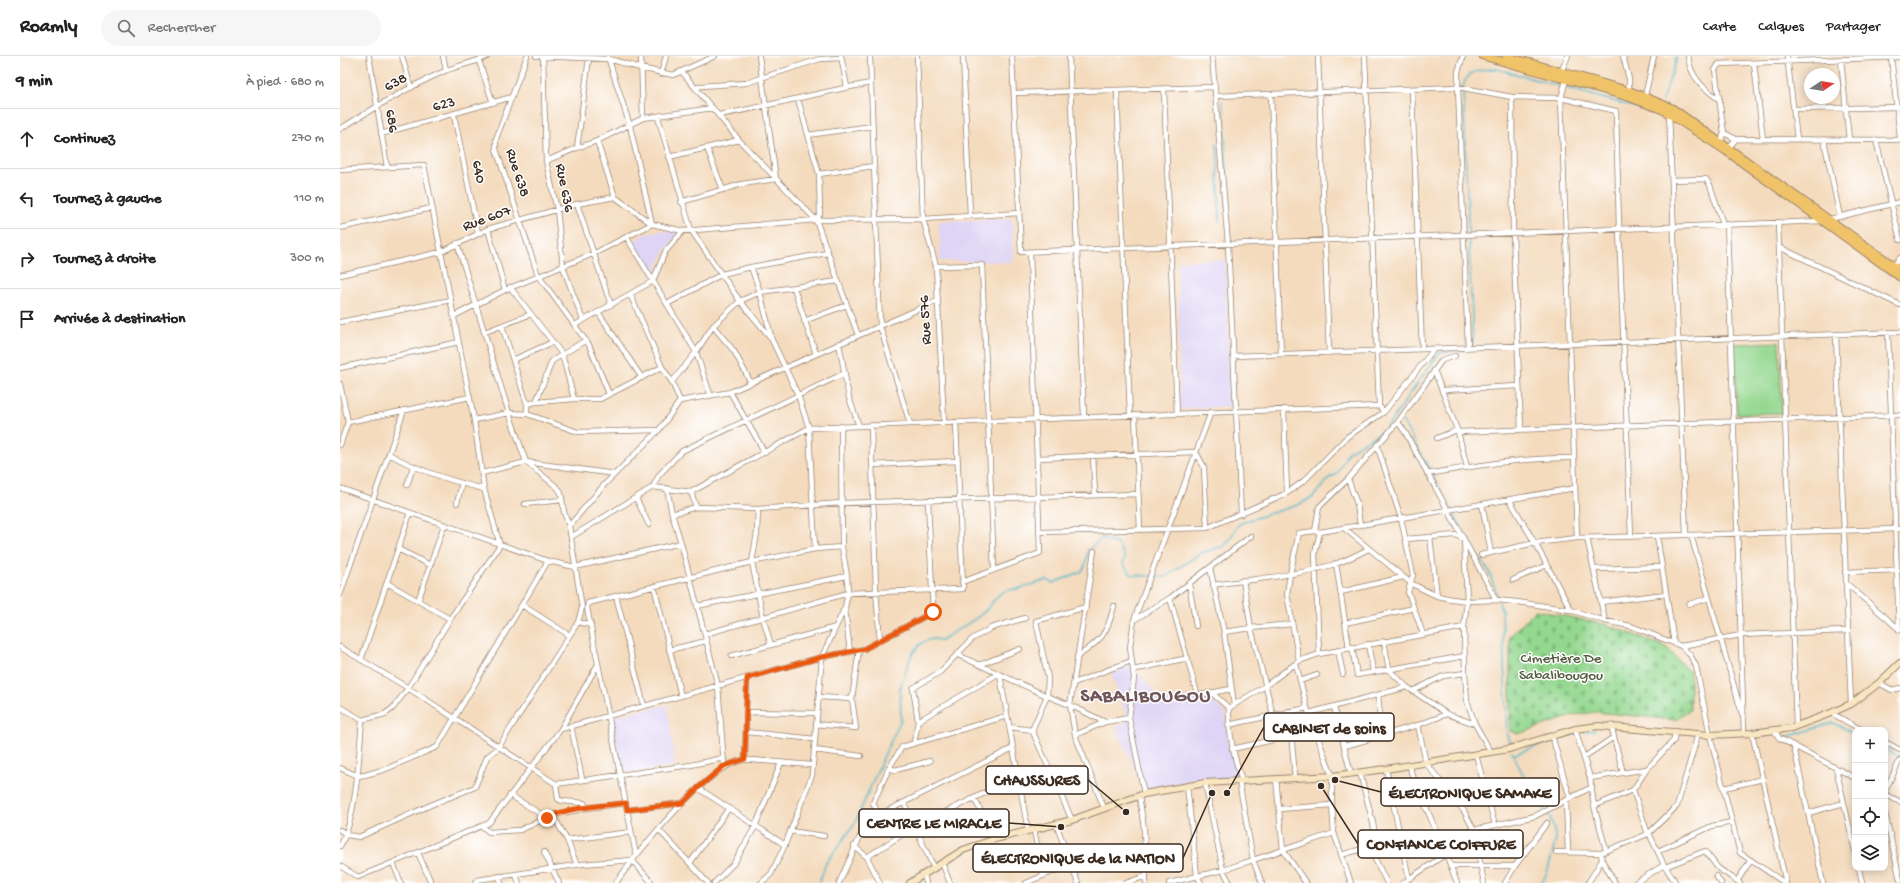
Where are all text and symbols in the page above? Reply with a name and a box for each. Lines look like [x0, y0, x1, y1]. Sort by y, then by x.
search box [101, 10, 381, 46]
text: Roamly [20, 16, 77, 39]
icon: search [115, 17, 137, 39]
text: Rechercher [147, 19, 215, 37]
text: Carte [1703, 19, 1736, 36]
text: Calques [1758, 19, 1804, 36]
text: Partager [1826, 19, 1880, 36]
north arrow [1804, 68, 1840, 104]
street label: 638 [381, 70, 411, 96]
text: 9 min [16, 72, 52, 92]
text: À pied · 680 m [246, 75, 324, 90]
street label: 623 [431, 93, 458, 117]
street label: 686 [380, 108, 402, 134]
icon: ahead [16, 128, 38, 150]
text: Continuez [54, 130, 115, 148]
text: 270 m [291, 131, 324, 146]
street label: Rue 638 [501, 147, 533, 199]
street label: 640 [467, 159, 489, 186]
street label: Rue 636 [550, 162, 578, 214]
icon: left [16, 188, 38, 210]
text: Tournez à gauche [54, 190, 162, 208]
text: 110 m [294, 191, 324, 206]
street label: Rue 607 [460, 202, 515, 236]
icon: right [16, 248, 38, 270]
text: Tournez à droite [54, 250, 156, 268]
text: 300 m [290, 251, 324, 266]
street label: Rue 576 [916, 294, 936, 345]
icon: arrive [16, 308, 38, 330]
text: Arrivée à destination [54, 310, 185, 328]
route start [924, 603, 942, 621]
park label: Cimetière De Sabalibougou [1519, 650, 1603, 685]
district label: SABALIBOUGOU [1081, 686, 1211, 709]
callout: CABINET de soins [1264, 713, 1394, 741]
text: CABINET de soins [1271, 721, 1387, 740]
map controls [1852, 727, 1888, 871]
button: + [1852, 727, 1888, 763]
button: − [1852, 763, 1888, 799]
callout: CHAUSSURES [986, 766, 1088, 794]
text: CHAUSSURES [993, 773, 1081, 792]
callout: ÉLECTRONIQUE SAMAKE [1381, 778, 1559, 806]
text: ÉLECTRONIQUE SAMAKE [1389, 785, 1552, 805]
button: locate [1852, 799, 1888, 835]
route end [538, 809, 556, 827]
callout: CENTRE LE MIRACLE [859, 809, 1009, 837]
text: CENTRE LE MIRACLE [866, 816, 1002, 835]
callout: CONFIANCE COIFFURE [1358, 830, 1523, 858]
button: layers [1852, 835, 1888, 871]
text: CONFIANCE COIFFURE [1365, 837, 1517, 856]
callout: ÉLECTRONIQUE de la NATION [973, 844, 1183, 872]
text: ÉLECTRONIQUE de la NATION [981, 850, 1176, 870]

